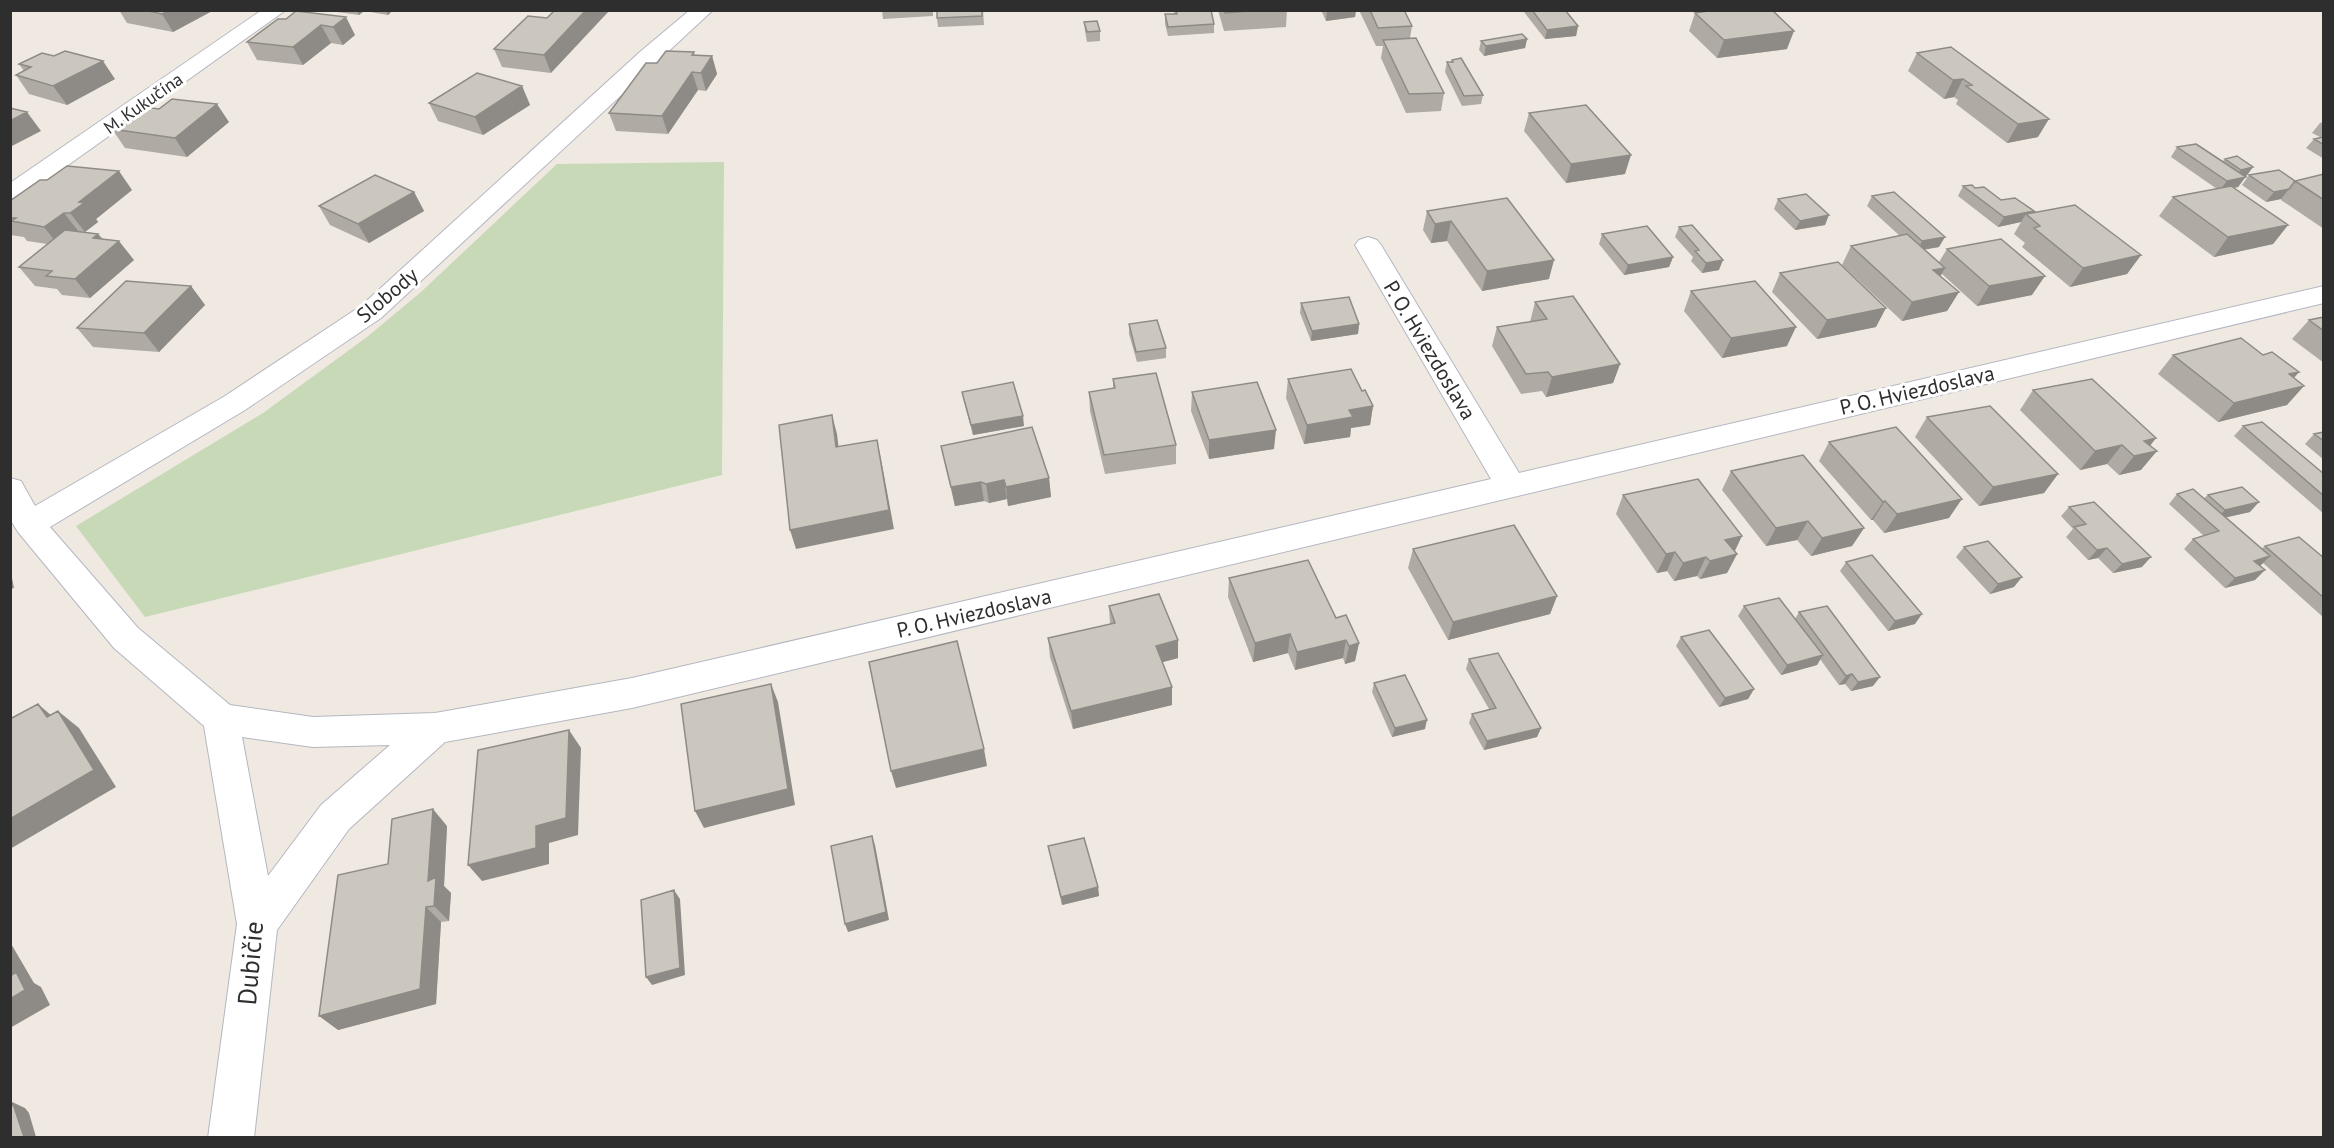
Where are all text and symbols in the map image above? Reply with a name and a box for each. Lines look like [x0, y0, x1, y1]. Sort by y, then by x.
street label: M. Kukučína [99, 67, 187, 139]
street label: Slobody [351, 261, 424, 329]
street label: P. O. Hviezdoslava [1378, 275, 1482, 425]
street label: P. O. Hviezdoslava [1837, 359, 1997, 421]
street label: P. O. Hviezdoslava [894, 582, 1054, 644]
street label: Dubičie [230, 920, 270, 1006]

